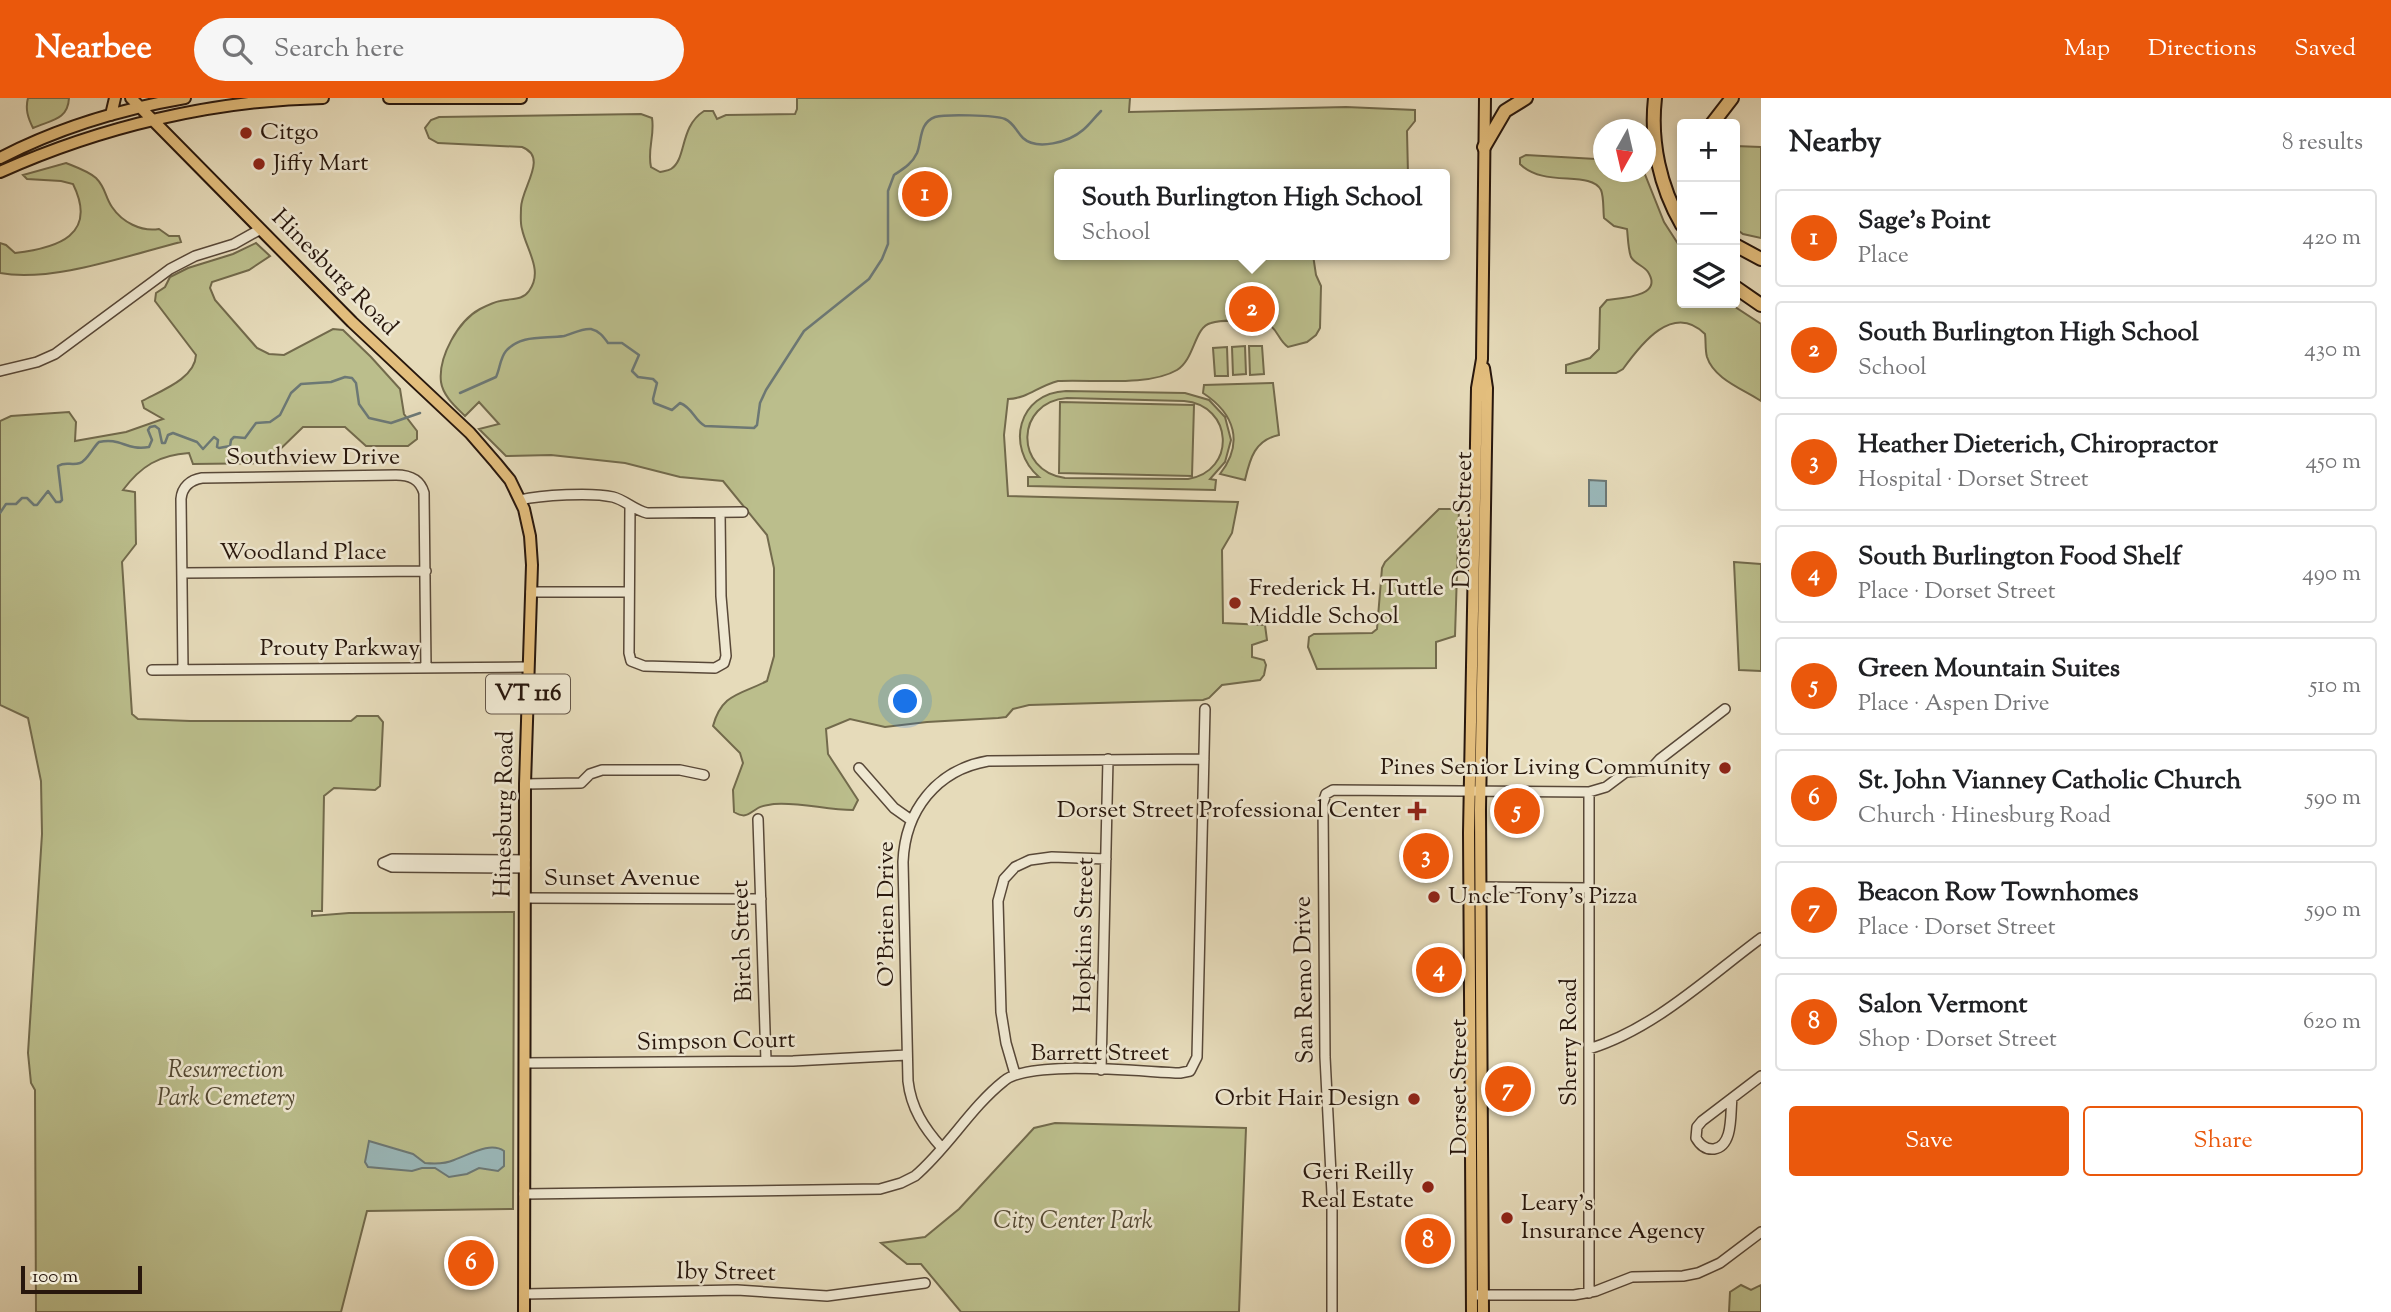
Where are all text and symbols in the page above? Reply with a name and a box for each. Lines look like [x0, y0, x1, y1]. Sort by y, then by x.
search box [194, 18, 684, 81]
text: Nearbee [35, 25, 152, 73]
icon: search [218, 30, 256, 68]
text: Search here [274, 31, 404, 68]
text: Map [2064, 32, 2110, 66]
text: Directions [2148, 32, 2256, 66]
text: Saved [2294, 32, 2356, 66]
place label: Citgo [260, 116, 319, 150]
north arrow [1593, 119, 1656, 182]
map controls [1677, 119, 1740, 308]
button: + [1677, 119, 1740, 182]
text: Nearby [1789, 122, 1881, 165]
marker: Citgo [238, 125, 254, 141]
text: 8 results [2282, 127, 2363, 160]
place label: Jiffy Mart [271, 147, 368, 181]
marker: Jiffy Mart [251, 156, 267, 172]
pin: 1 [902, 168, 948, 220]
popup [1054, 169, 1450, 260]
text: South Burlington High School [1082, 180, 1422, 217]
button: − [1677, 182, 1740, 245]
street label: Hinesburg Road [263, 202, 405, 344]
text: Sage's Point [1858, 203, 1990, 240]
text: School [1082, 217, 1150, 250]
text: 1 [1810, 222, 1818, 255]
text: 420 m [2303, 222, 2361, 255]
text: Place [1858, 240, 1909, 273]
button: layers [1677, 245, 1740, 308]
pin: 2 [1229, 283, 1275, 335]
text: South Burlington High School [1858, 315, 2199, 352]
text: 2 [1809, 334, 1819, 367]
text: 430 m [2304, 334, 2361, 367]
text: School [1858, 352, 1927, 385]
text: Heather Dieterich, Chiropractor [1858, 427, 2218, 464]
street label: Southview Drive [226, 441, 400, 475]
text: 3 [1809, 446, 1819, 479]
text: 450 m [2305, 446, 2361, 479]
street label: Dorset Street [1446, 451, 1482, 589]
text: Hospital · Dorset Street [1858, 464, 2089, 497]
street label: Woodland Place [219, 536, 387, 570]
text: South Burlington Food Shelf [1858, 539, 2181, 576]
text: 4 [1808, 558, 1820, 591]
text: 490 m [2302, 558, 2361, 591]
place label: Frederick H. Tuttle Middle School [1249, 572, 1444, 634]
text: Place · Dorset Street [1858, 576, 2056, 609]
marker: Frederick H. Tuttle Middle School [1227, 595, 1243, 611]
street label: Prouty Parkway [260, 632, 420, 666]
text: Green Mountain Suites [1858, 651, 2120, 688]
text: 5 [1810, 670, 1818, 703]
text: 510 m [2309, 670, 2361, 703]
road number: VT 116 [486, 674, 570, 714]
your location [888, 684, 922, 718]
text: Place · Aspen Drive [1858, 688, 2049, 721]
street label: Hinesburg Road [487, 730, 523, 898]
place label: Pines Senior Living Community [1380, 751, 1711, 785]
marker: Pines Senior Living Community [1717, 760, 1733, 776]
text: St. John Vianney Catholic Church [1858, 763, 2241, 800]
text: 6 [1808, 782, 1820, 815]
text: 590 m [2306, 782, 2361, 815]
pin: 5 [1494, 785, 1540, 837]
place label: Dorset Street Professional Center [1057, 794, 1401, 828]
text: Church · Hinesburg Road [1858, 800, 2111, 833]
marker: Dorset Street Professional Center [1407, 801, 1427, 821]
pin: 3 [1403, 830, 1449, 882]
street label: O'Brien Drive [870, 841, 904, 987]
street label: Hopkins Street [1067, 857, 1103, 1013]
street label: Sunset Avenue [544, 862, 700, 896]
text: Beacon Row Townhomes [1858, 875, 2138, 912]
street label: Birch Street [724, 879, 762, 1003]
place label: Uncle Tony's Pizza [1448, 880, 1638, 914]
marker: Uncle Tony's Pizza [1426, 889, 1442, 905]
text: 7 [1808, 894, 1820, 927]
text: 590 m [2306, 894, 2361, 927]
street label: San Remo Drive [1287, 896, 1323, 1064]
text: Place · Dorset Street [1858, 912, 2056, 945]
pin: 4 [1416, 944, 1462, 996]
street label: Sherry Road [1553, 977, 1587, 1106]
text: Salon Vermont [1858, 987, 2027, 1024]
text: 8 [1808, 1006, 1820, 1039]
text: 620 m [2303, 1006, 2361, 1039]
street label: Dorset Street [1443, 1019, 1477, 1155]
street label: Simpson Court [636, 1024, 796, 1060]
text: Shop · Dorset Street [1858, 1024, 2057, 1057]
street label: Barrett Street [1031, 1037, 1169, 1071]
park label: Resurrection Park Cemetery [157, 1054, 295, 1116]
pin: 7 [1485, 1063, 1531, 1115]
place label: Orbit Hair Design [1215, 1082, 1400, 1116]
marker: Orbit Hair Design [1406, 1091, 1422, 1107]
button: Save [1789, 1106, 2069, 1176]
button: Share [2083, 1106, 2363, 1176]
place label: Geri Reilly Real Estate [1301, 1156, 1414, 1218]
marker: Geri Reilly Real Estate [1420, 1179, 1436, 1195]
place label: Leary's Insurance Agency [1521, 1187, 1705, 1249]
park label: City Center Park [993, 1205, 1153, 1239]
marker: Leary's Insurance Agency [1499, 1210, 1515, 1226]
pin: 8 [1405, 1215, 1451, 1267]
pin: 6 [448, 1237, 494, 1289]
street label: Iby Street [676, 1255, 776, 1291]
scale bar [21, 1263, 142, 1295]
text: 100 m [32, 1264, 78, 1291]

